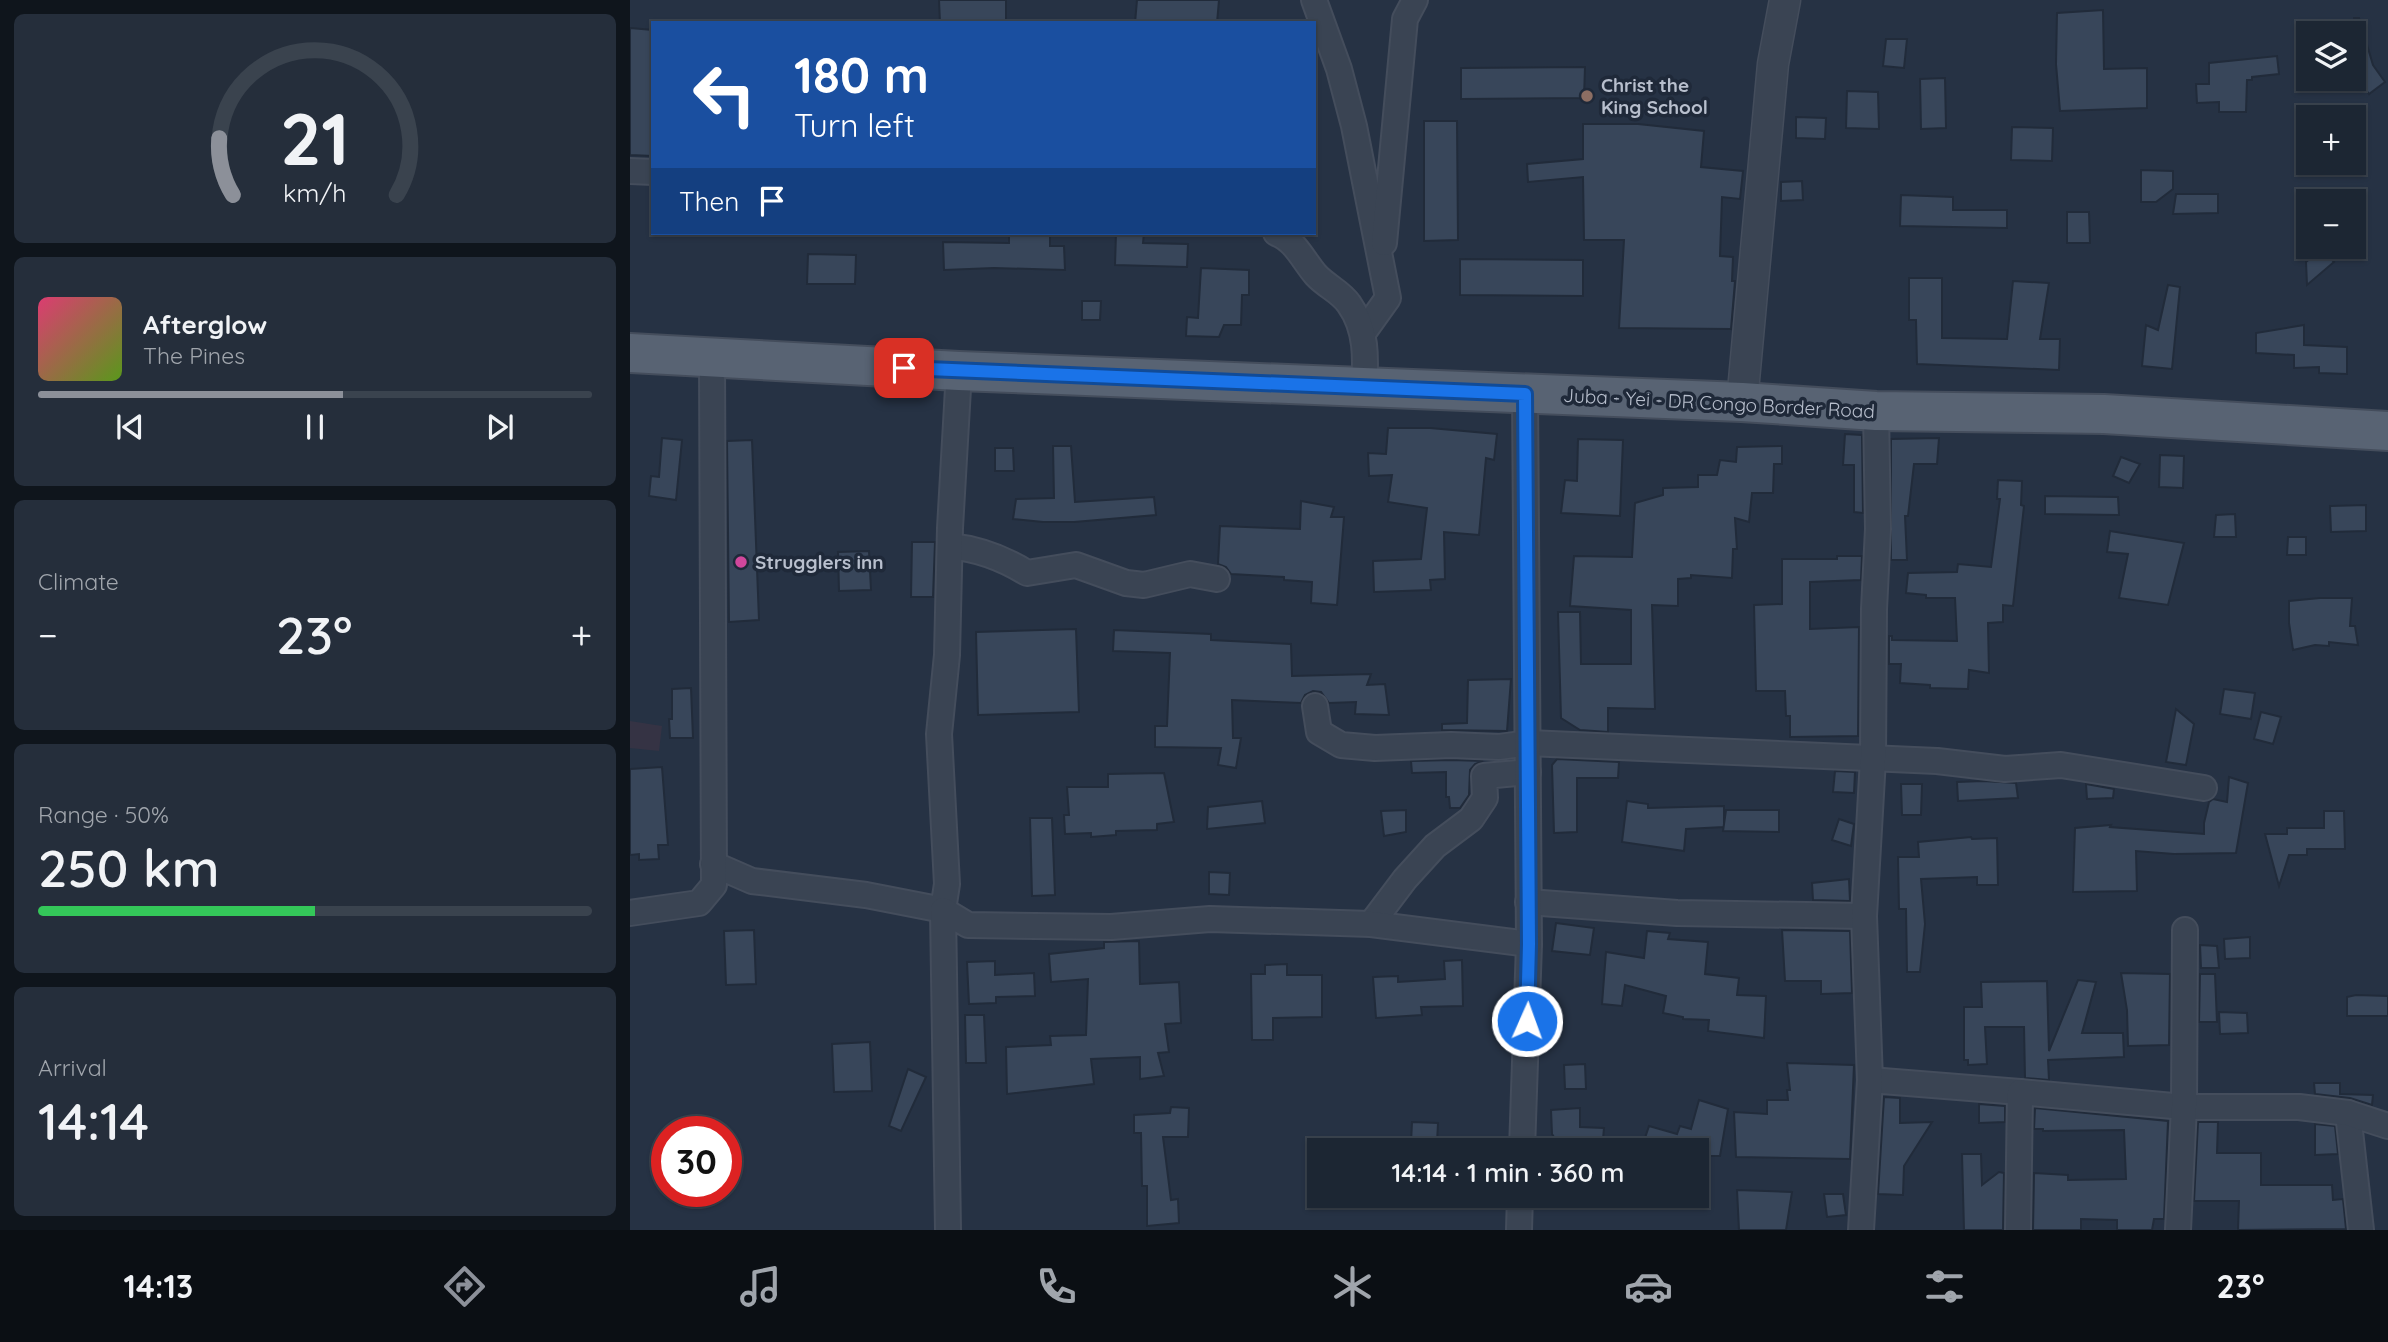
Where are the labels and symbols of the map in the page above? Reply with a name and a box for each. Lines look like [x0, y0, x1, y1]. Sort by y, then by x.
place label: Christ the King School [1601, 73, 1708, 119]
marker: Christ the King School [1579, 88, 1595, 104]
pin [874, 338, 934, 398]
street label: Juba - Yei - DR Congo Border Road [1563, 383, 1875, 423]
place label: Strugglers inn [755, 550, 884, 574]
marker: Strugglers inn [733, 554, 749, 570]
position arrow [1490, 984, 1564, 1058]
speed limit sign: 30 [651, 1116, 742, 1207]

